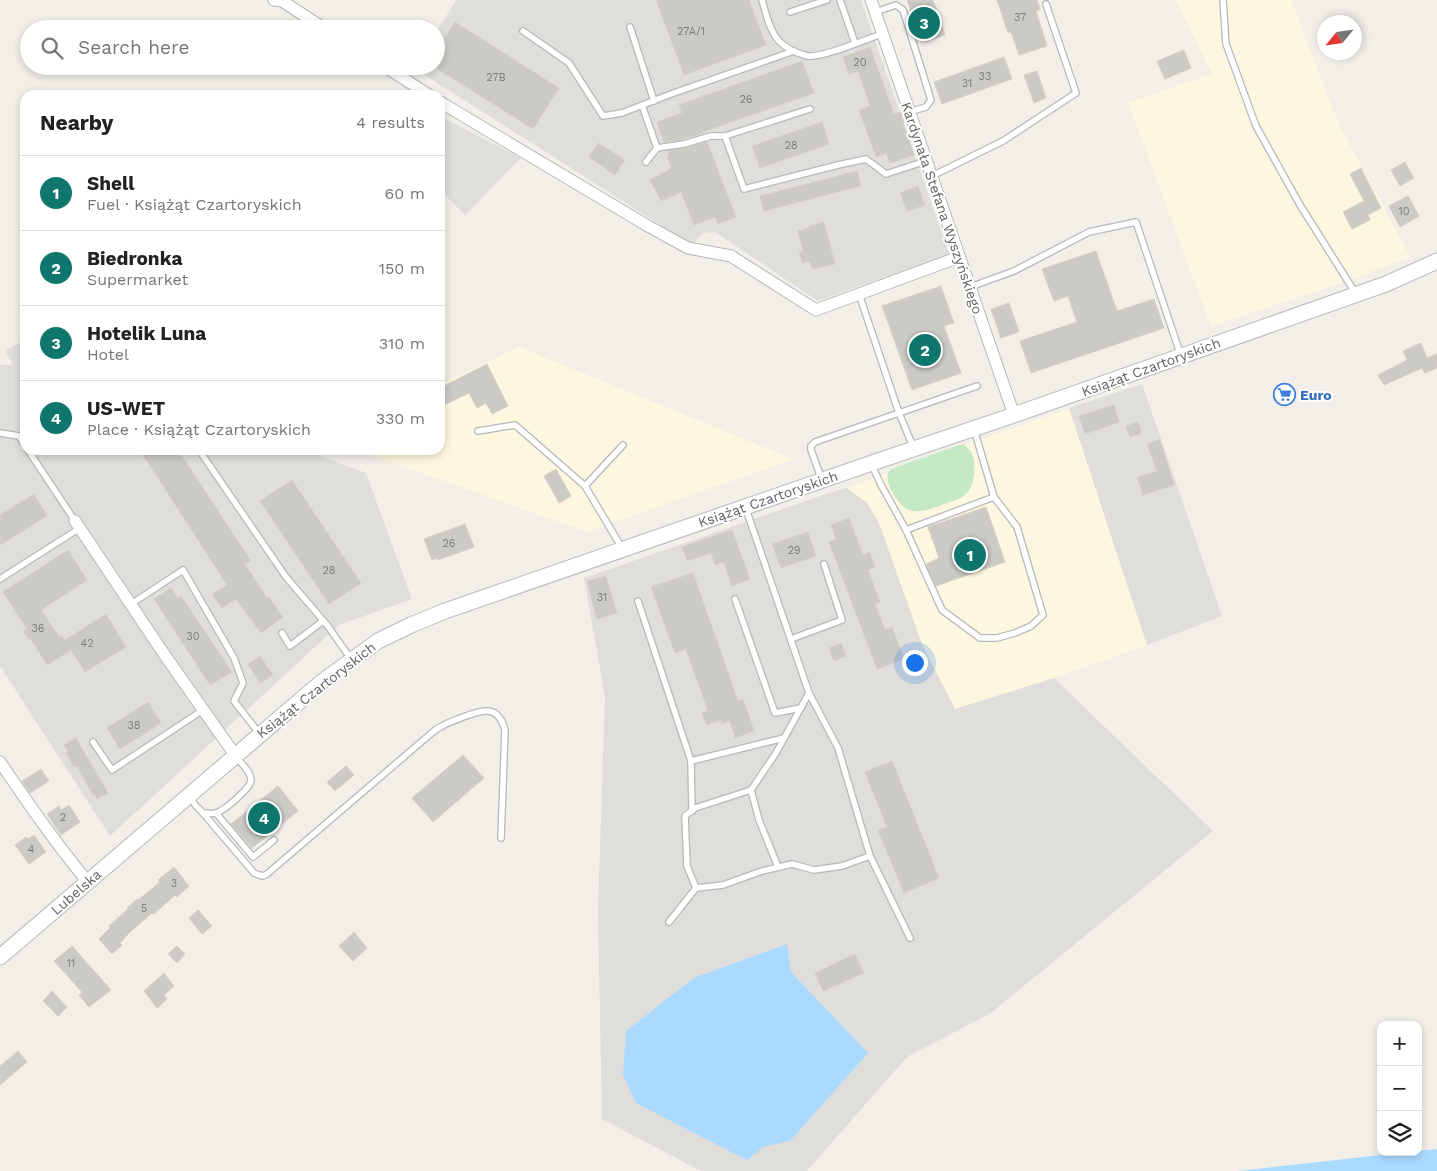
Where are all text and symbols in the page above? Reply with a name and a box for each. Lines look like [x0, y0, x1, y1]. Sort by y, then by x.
pin: 3 [908, 4, 940, 42]
house number: 37 [1014, 11, 1026, 24]
north arrow [1317, 15, 1362, 60]
search box [20, 20, 445, 75]
house number: 27A/1 [677, 25, 705, 38]
icon: search [38, 34, 66, 62]
text: Search here [78, 36, 189, 59]
house number: 20 [853, 56, 867, 69]
house number: 33 [979, 70, 991, 83]
house number: 27B [486, 71, 506, 84]
house number: 31 [962, 77, 972, 90]
house number: 26 [739, 93, 753, 106]
street label: Kardynała Stefana Wyszyńskiego [898, 100, 986, 316]
text: Nearby [40, 110, 113, 135]
text: 4 results [356, 113, 425, 132]
house number: 28 [784, 139, 798, 152]
text: Shell [87, 172, 134, 195]
text: 1 [53, 184, 59, 203]
text: 60 m [385, 184, 425, 203]
text: Fuel · Książąt Czartoryskich [87, 195, 302, 214]
house number: 10 [1398, 205, 1410, 218]
text: Biedronka [87, 247, 182, 270]
text: 2 [51, 259, 61, 278]
text: 150 m [379, 259, 425, 278]
text: Supermarket [87, 270, 188, 289]
text: Hotelik Luna [87, 322, 206, 345]
pin: 2 [909, 331, 941, 369]
text: 3 [51, 334, 61, 353]
text: 310 m [379, 334, 425, 353]
street label: Książąt Czartoryskich [1079, 334, 1223, 400]
text: Hotel [87, 345, 129, 364]
supermarket icon: Euro [1272, 383, 1296, 407]
place label: Euro [1300, 387, 1332, 403]
text: US-WET [87, 397, 165, 420]
text: 4 [51, 409, 61, 428]
text: 330 m [376, 409, 425, 428]
text: Place · Książąt Czartoryskich [87, 420, 311, 439]
street label: Książąt Czartoryskich [696, 468, 840, 530]
pin: 1 [954, 536, 986, 574]
house number: 26 [442, 537, 456, 550]
house number: 29 [787, 544, 801, 557]
house number: 28 [322, 564, 336, 577]
house number: 31 [597, 591, 607, 604]
house number: 36 [31, 622, 45, 635]
house number: 30 [186, 630, 200, 643]
house number: 42 [80, 637, 94, 650]
street label: Książąt Czartoryskich [253, 639, 379, 741]
your location [902, 650, 928, 676]
house number: 38 [127, 719, 141, 732]
pin: 4 [248, 799, 280, 837]
house number: 2 [60, 811, 66, 824]
house number: 4 [28, 843, 35, 856]
street label: Lubelska [48, 866, 104, 918]
house number: 3 [171, 877, 177, 890]
house number: 5 [141, 902, 147, 915]
house number: 11 [67, 957, 75, 970]
map controls [1377, 1021, 1422, 1156]
button: + [1377, 1021, 1422, 1066]
button: − [1377, 1066, 1422, 1111]
button: layers [1377, 1111, 1422, 1156]

